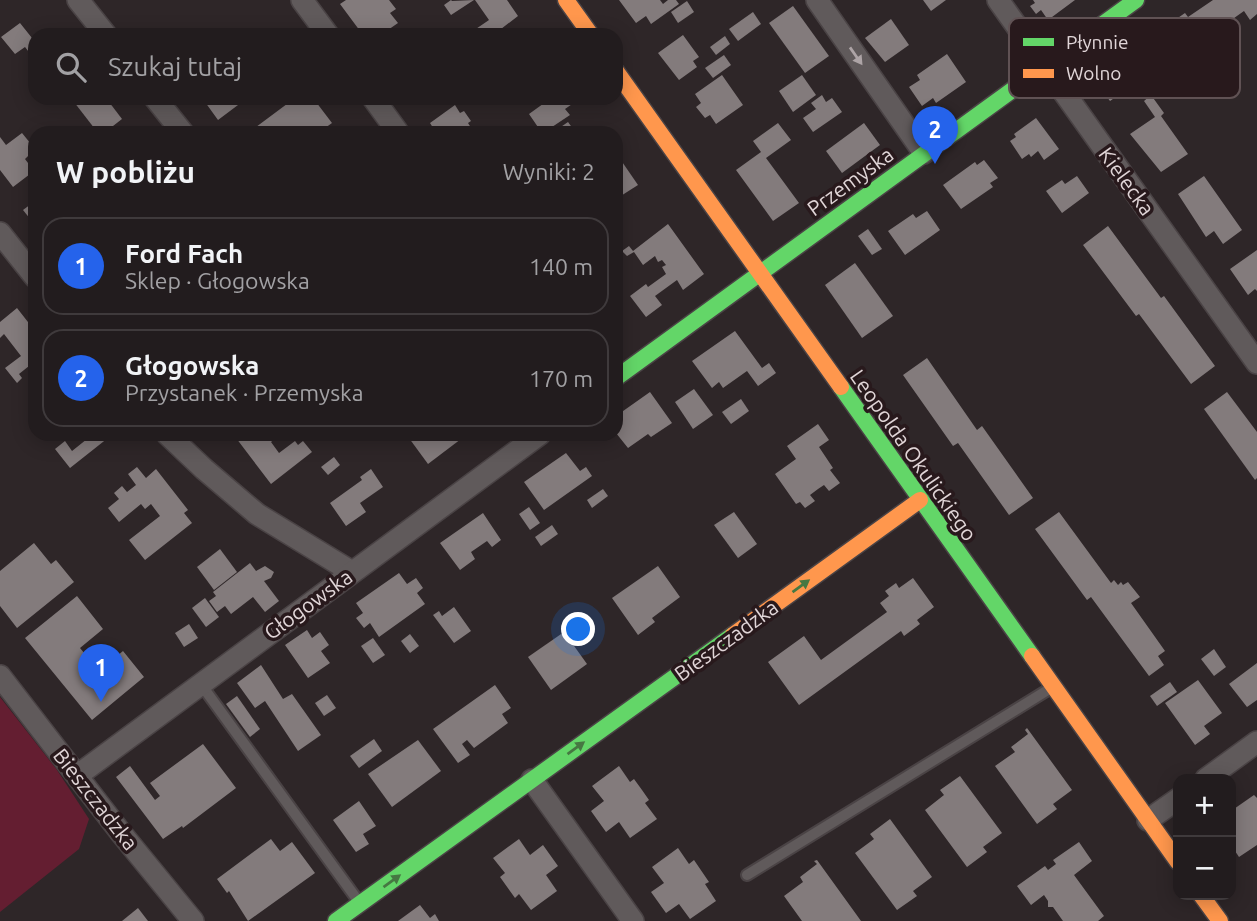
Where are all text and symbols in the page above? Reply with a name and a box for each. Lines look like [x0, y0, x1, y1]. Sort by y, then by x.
legend [1009, 18, 1240, 98]
search box [28, 28, 623, 105]
text: Płynnie [1066, 31, 1128, 53]
one-way arrow [849, 47, 863, 65]
icon: search [52, 48, 90, 86]
text: Szukaj tutaj [108, 52, 242, 81]
text: Wolno [1066, 62, 1121, 84]
pin: 2 [912, 106, 958, 164]
street label: Przemyska [802, 142, 898, 220]
street label: Kielecka [1094, 142, 1160, 220]
text: W pobliżu [56, 155, 195, 189]
text: Wyniki: 2 [503, 159, 595, 184]
text: Ford Fach [125, 239, 243, 268]
text: 1 [75, 254, 87, 279]
text: 140 m [529, 254, 593, 279]
text: Sklep · Głogowska [125, 268, 310, 293]
text: Głogowska [125, 351, 259, 380]
street label: Leopolda Okulickiego [846, 365, 982, 545]
text: 2 [75, 366, 87, 391]
text: 170 m [529, 366, 593, 391]
text: Przystanek · Przemyska [125, 380, 364, 405]
street label: Głogowska [259, 564, 357, 644]
one-way arrow [792, 579, 810, 593]
street label: Bieszczadzka [670, 594, 782, 686]
your location [561, 612, 595, 646]
pin: 1 [78, 644, 124, 702]
one-way arrow [567, 741, 585, 755]
street label: Bieszczadzka [49, 744, 143, 854]
map controls [1173, 774, 1236, 900]
button: + [1173, 774, 1236, 837]
button: − [1173, 837, 1236, 900]
one-way arrow [382, 874, 401, 888]

